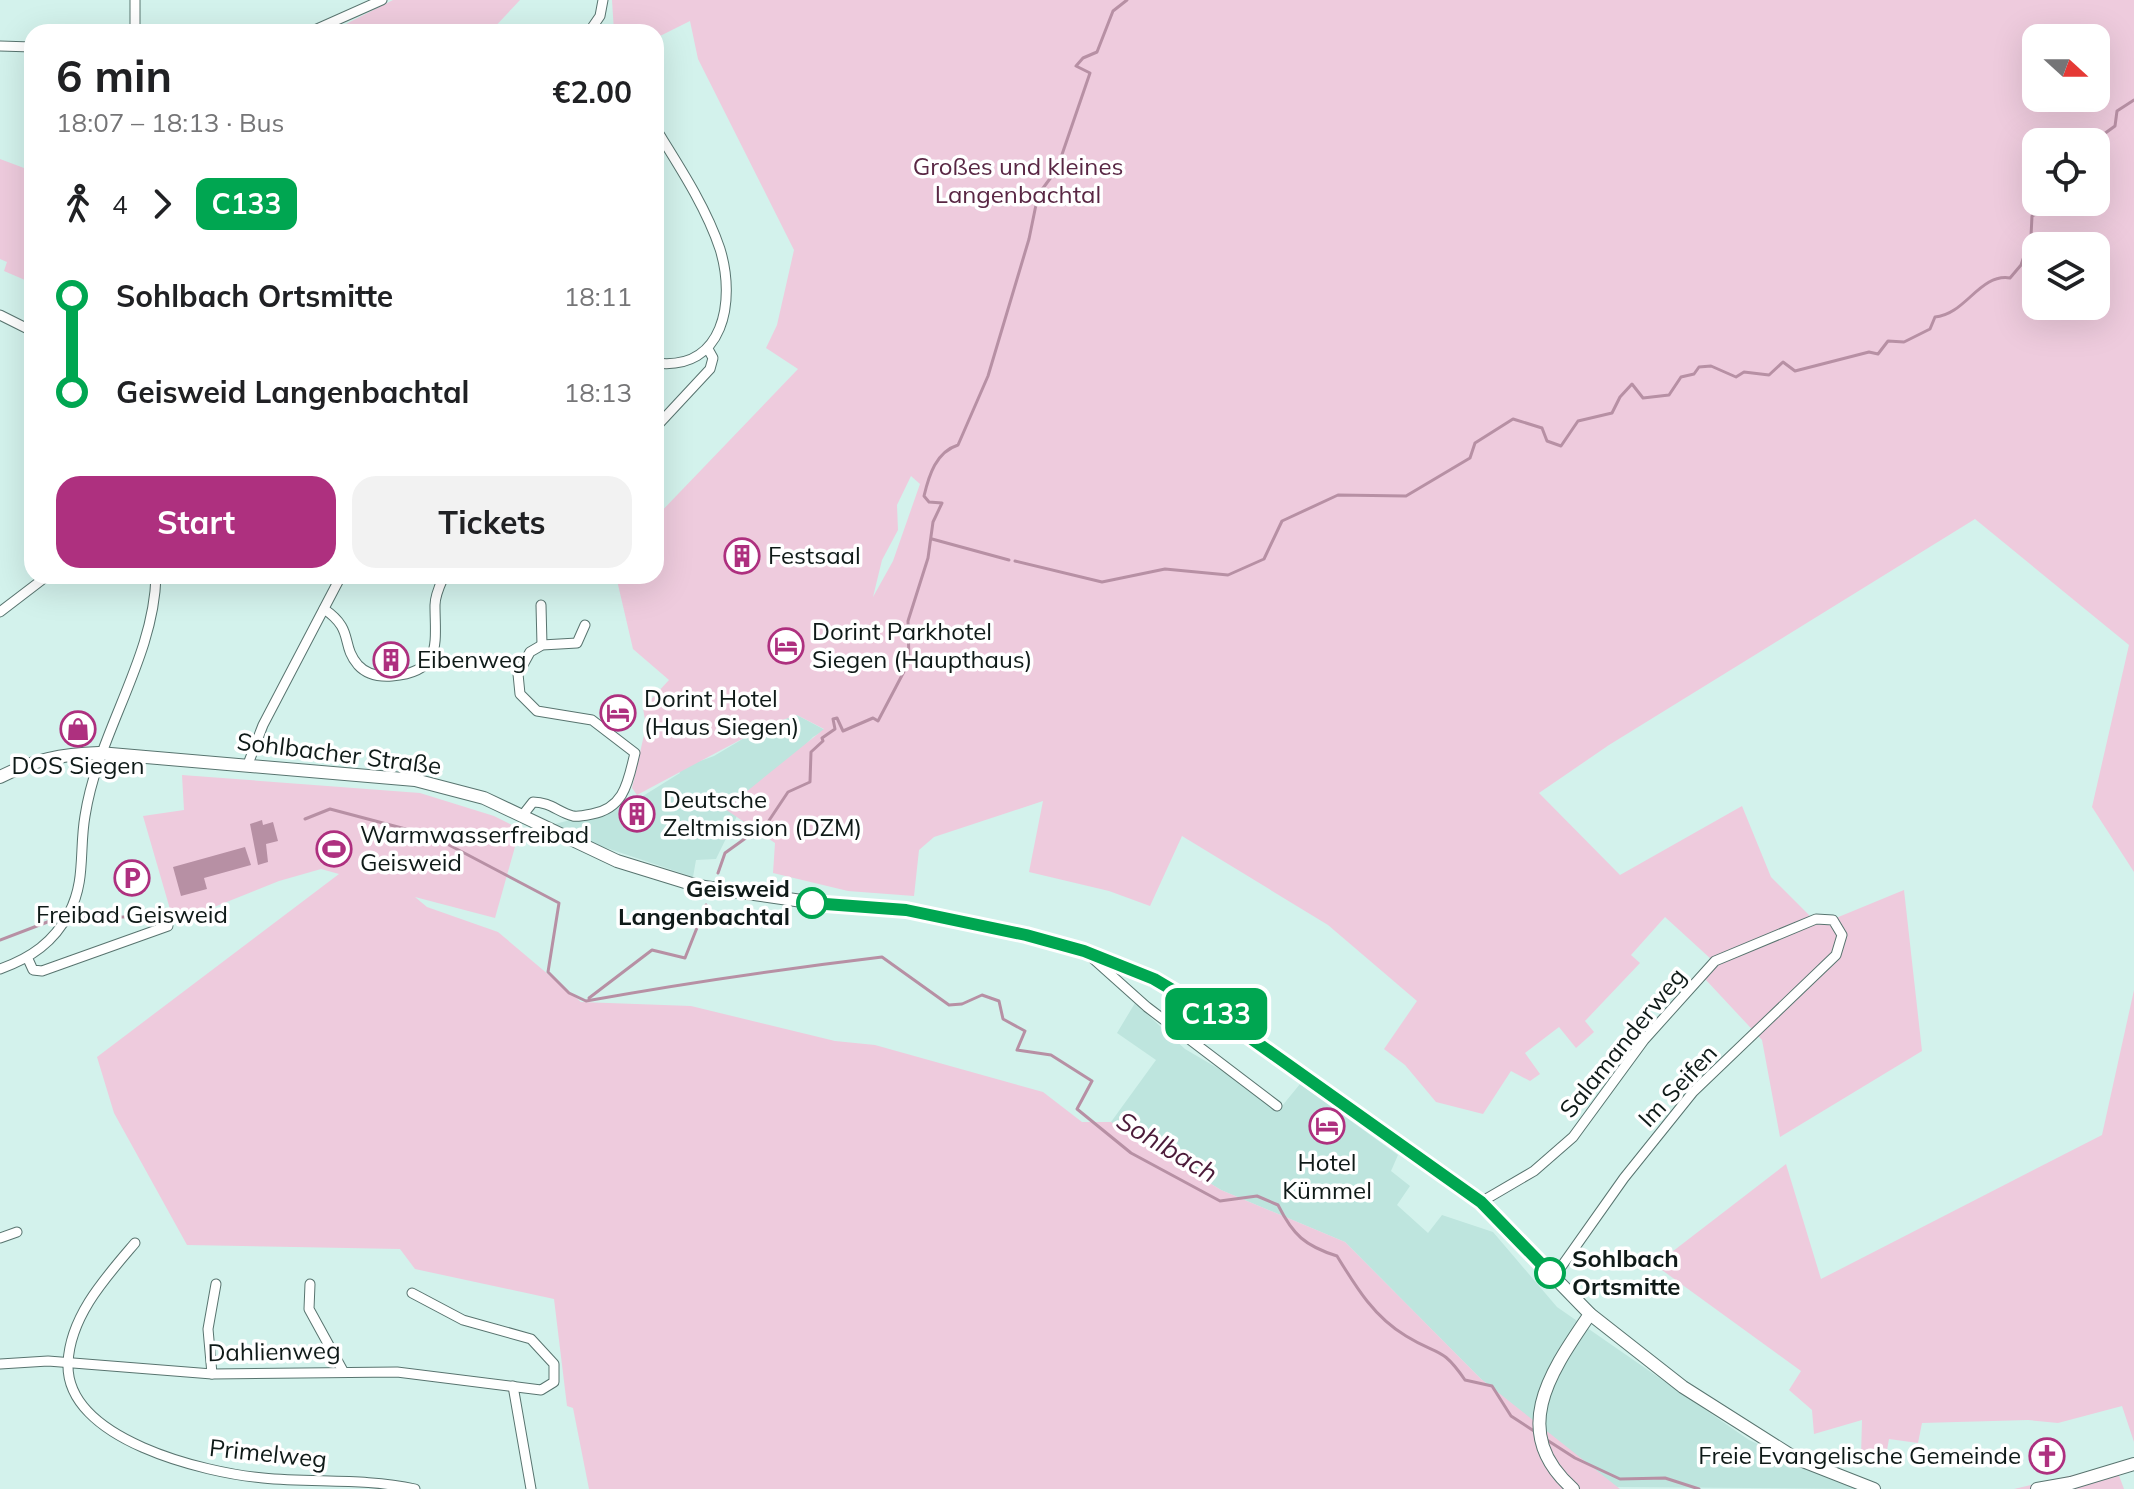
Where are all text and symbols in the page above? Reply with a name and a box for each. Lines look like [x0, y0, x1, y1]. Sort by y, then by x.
north arrow [2022, 24, 2110, 112]
map controls [2022, 24, 2110, 320]
text: 6 min [56, 48, 172, 103]
text: €2.00 [553, 73, 632, 111]
text: 18:07 – 18:13 · Bus [56, 106, 285, 139]
button: locate [2022, 128, 2110, 216]
park label: Großes und kleines Langenbachtal [913, 151, 1123, 209]
icon: walk [56, 182, 100, 226]
icon: forward [140, 182, 184, 226]
text: C133 [212, 186, 281, 221]
text: 4 [112, 188, 128, 221]
button: layers [2022, 232, 2110, 320]
text: Sohlbach Ortsmitte [116, 277, 393, 315]
text: 18:11 [564, 280, 632, 313]
text: Geisweid Langenbachtal [116, 373, 469, 411]
text: 18:13 [564, 376, 632, 409]
button: Start [56, 476, 336, 568]
button: Tickets [352, 476, 632, 568]
building icon: Festsaal [723, 537, 761, 575]
place label: Festsaal [768, 540, 861, 570]
place label: Dorint Parkhotel Siegen (Haupthaus) [812, 616, 1032, 674]
hotel icon: Dorint Parkhotel Siegen (Haupthaus) [767, 627, 805, 665]
building icon: Eibenweg [372, 641, 410, 679]
place label: Eibenweg [417, 644, 526, 674]
place label: Dorint Hotel (Haus Siegen) [644, 683, 799, 741]
hotel icon: Dorint Hotel (Haus Siegen) [599, 694, 637, 732]
shop icon: DOS Siegen [59, 710, 97, 748]
street label: Sohlbacher Straße [235, 726, 443, 780]
place label: DOS Siegen [12, 750, 144, 780]
place label: Deutsche Zeltmission (DZM) [663, 784, 862, 842]
building icon: Deutsche Zeltmission (DZM) [618, 795, 656, 833]
place label: Warmwasserfreibad Geisweid [360, 819, 589, 877]
sports icon: Warmwasserfreibad Geisweid [315, 830, 353, 868]
parking icon: Freibad Geisweid [113, 859, 151, 897]
place label: Geisweid Langenbachtal [618, 873, 790, 931]
marker: Geisweid Langenbachtal [797, 888, 827, 918]
place label: Freibad Geisweid [36, 899, 228, 929]
street label: Salamanderweg [1553, 961, 1692, 1123]
line badge: C133 [1160, 988, 1272, 1040]
text: C133 [1181, 996, 1251, 1031]
street label: Im Seifen [1631, 1038, 1723, 1133]
water label: Sohlbach [1111, 1104, 1224, 1190]
hotel icon: Hotel Kümmel [1308, 1107, 1346, 1145]
place label: Hotel Kümmel [1282, 1147, 1372, 1205]
place label: Sohlbach Ortsmitte [1572, 1243, 1681, 1301]
marker: Sohlbach Ortsmitte [1535, 1258, 1565, 1288]
street label: Dahlienweg [207, 1335, 341, 1367]
street label: Primelweg [208, 1432, 328, 1474]
church icon: Freie Evangelische Gemeinde [2028, 1437, 2066, 1475]
place label: Freie Evangelische Gemeinde [1698, 1440, 2021, 1470]

